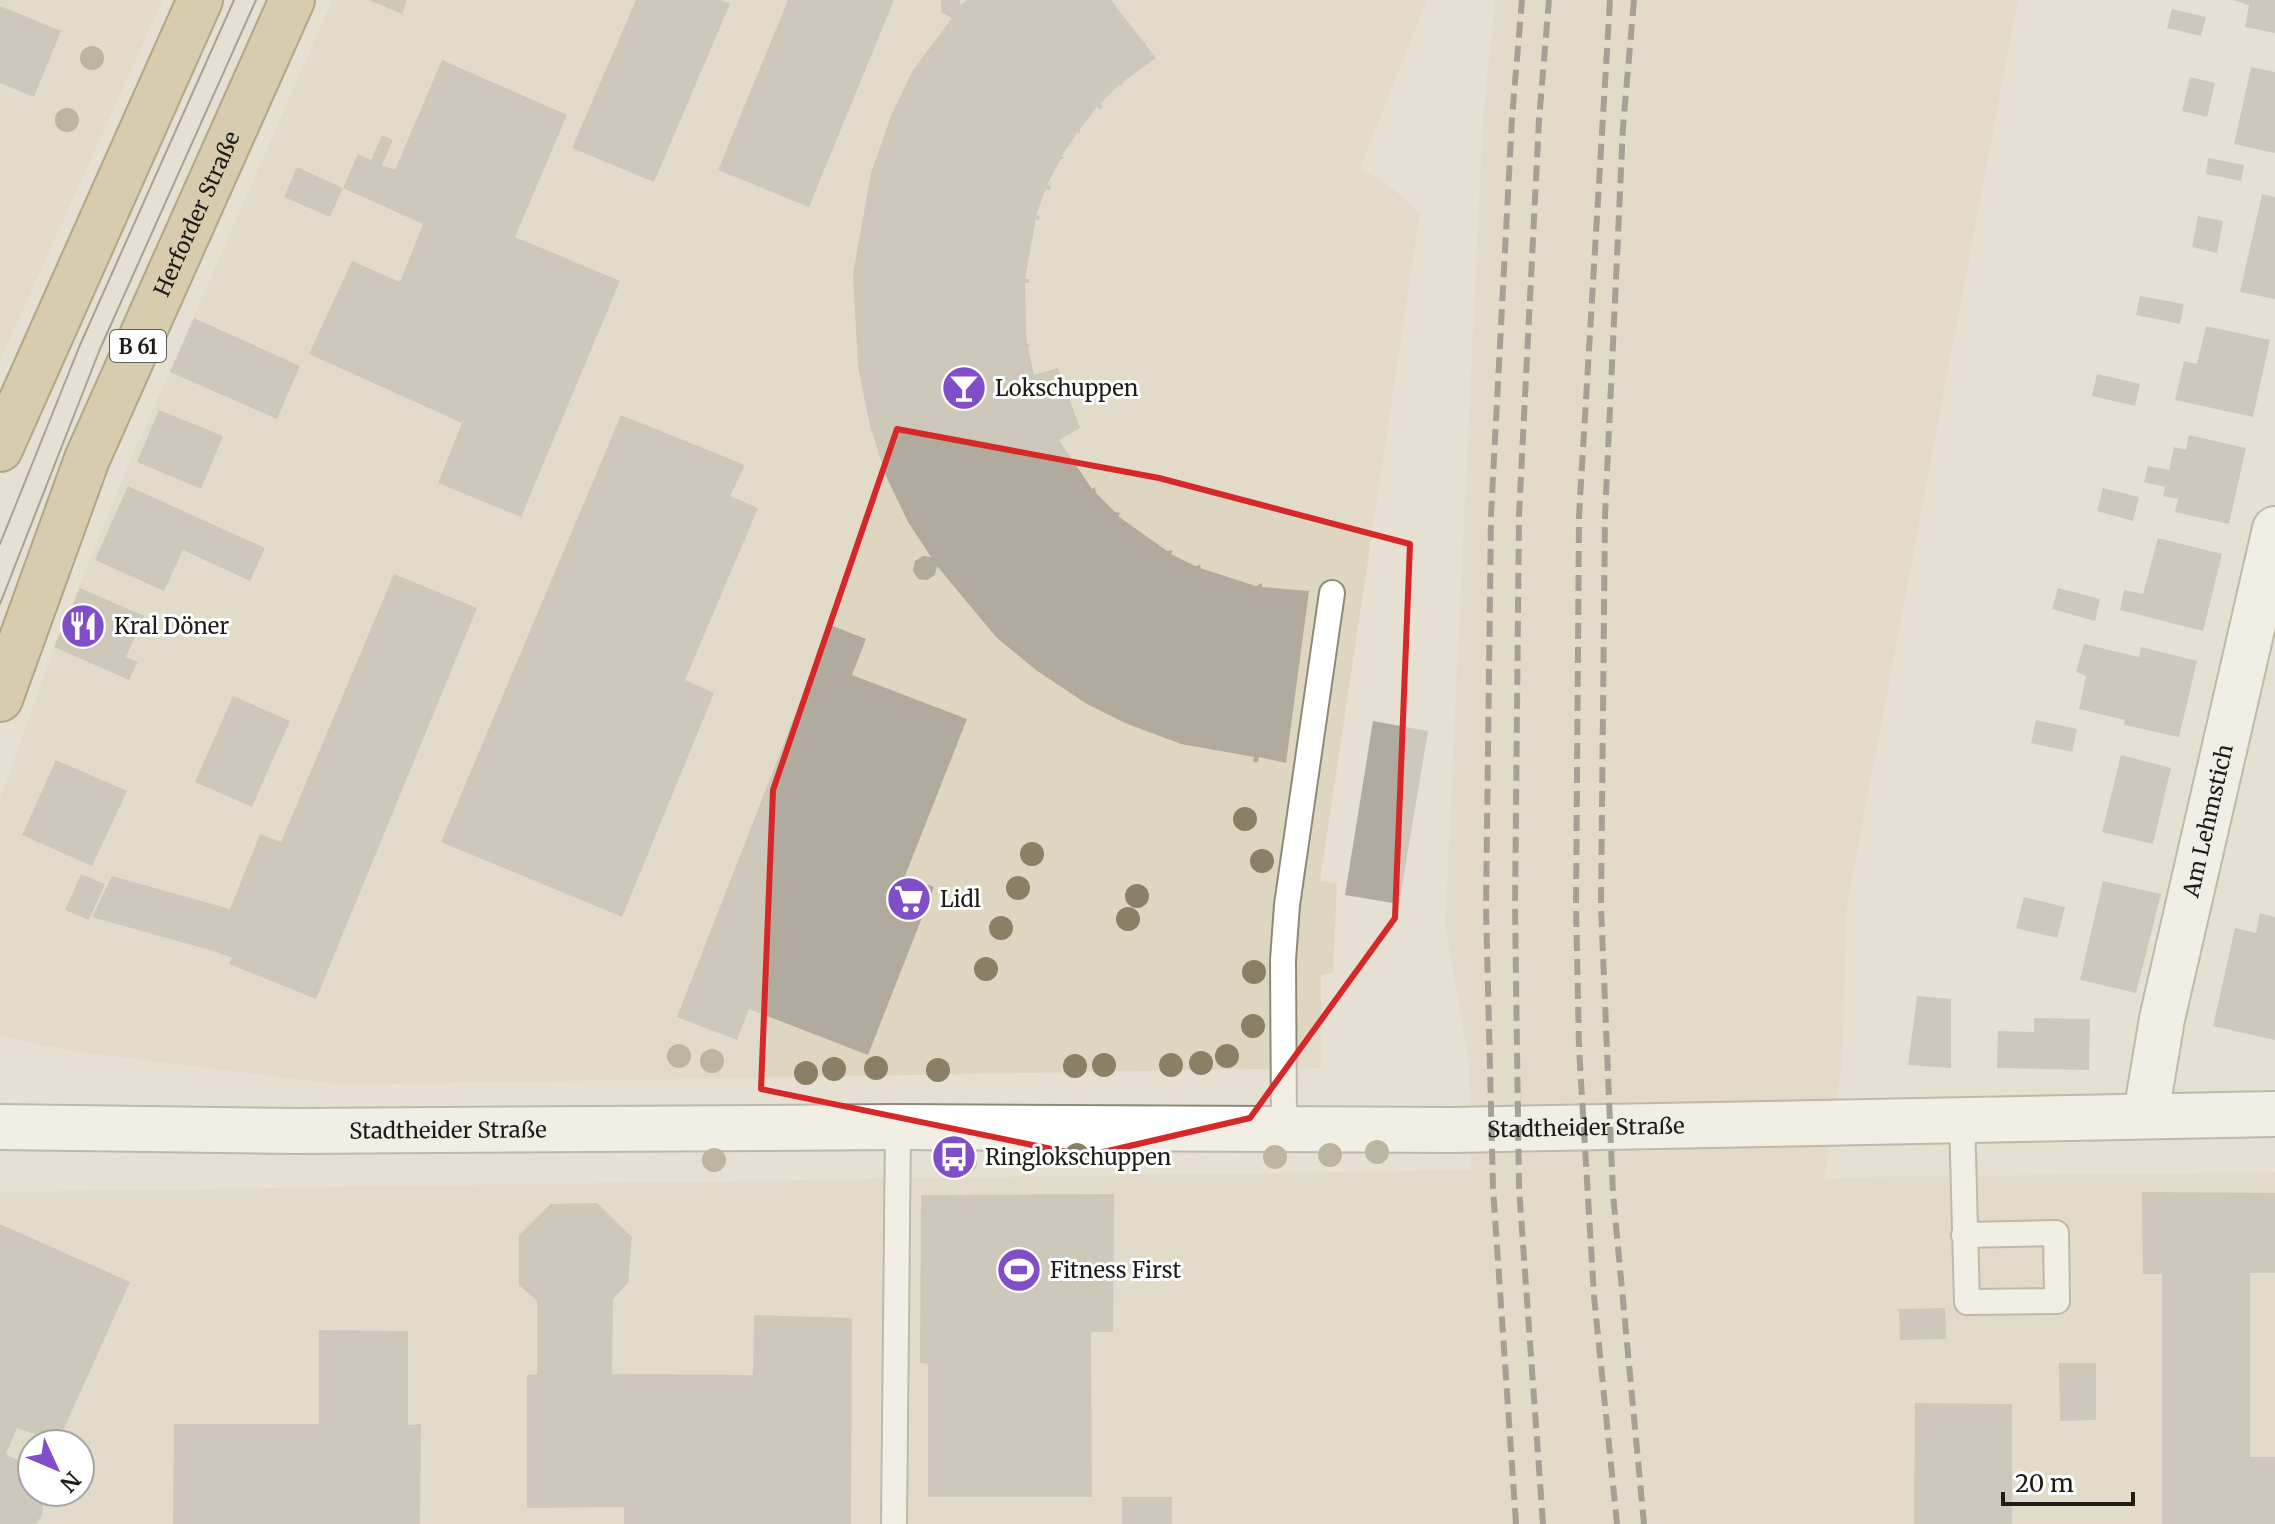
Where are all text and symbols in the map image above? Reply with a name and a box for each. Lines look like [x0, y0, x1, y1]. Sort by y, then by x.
street label: Herforder Straße [148, 127, 246, 301]
road number: B 61 [110, 330, 166, 362]
bar icon: Lokschuppen [940, 364, 988, 412]
place label: Lokschuppen [995, 374, 1139, 402]
restaurant icon: Kral Döner [59, 602, 107, 650]
place label: Kral Döner [114, 612, 229, 640]
street label: Am Lehmstich [2176, 741, 2239, 901]
supermarket icon: Lidl [885, 875, 933, 923]
place label: Lidl [940, 885, 981, 913]
street label: Stadtheider Straße [1487, 1111, 1685, 1143]
street label: Stadtheider Straße [349, 1115, 547, 1145]
bus stop icon: Ringlokschuppen [930, 1133, 978, 1181]
place label: Ringlokschuppen [985, 1143, 1172, 1171]
sports icon: Fitness First [995, 1246, 1043, 1294]
place label: Fitness First [1050, 1256, 1181, 1284]
north arrow [16, 1428, 96, 1508]
scale bar [2003, 1456, 2133, 1506]
text: N [54, 1466, 86, 1498]
text: 20 m [2015, 1468, 2074, 1499]

